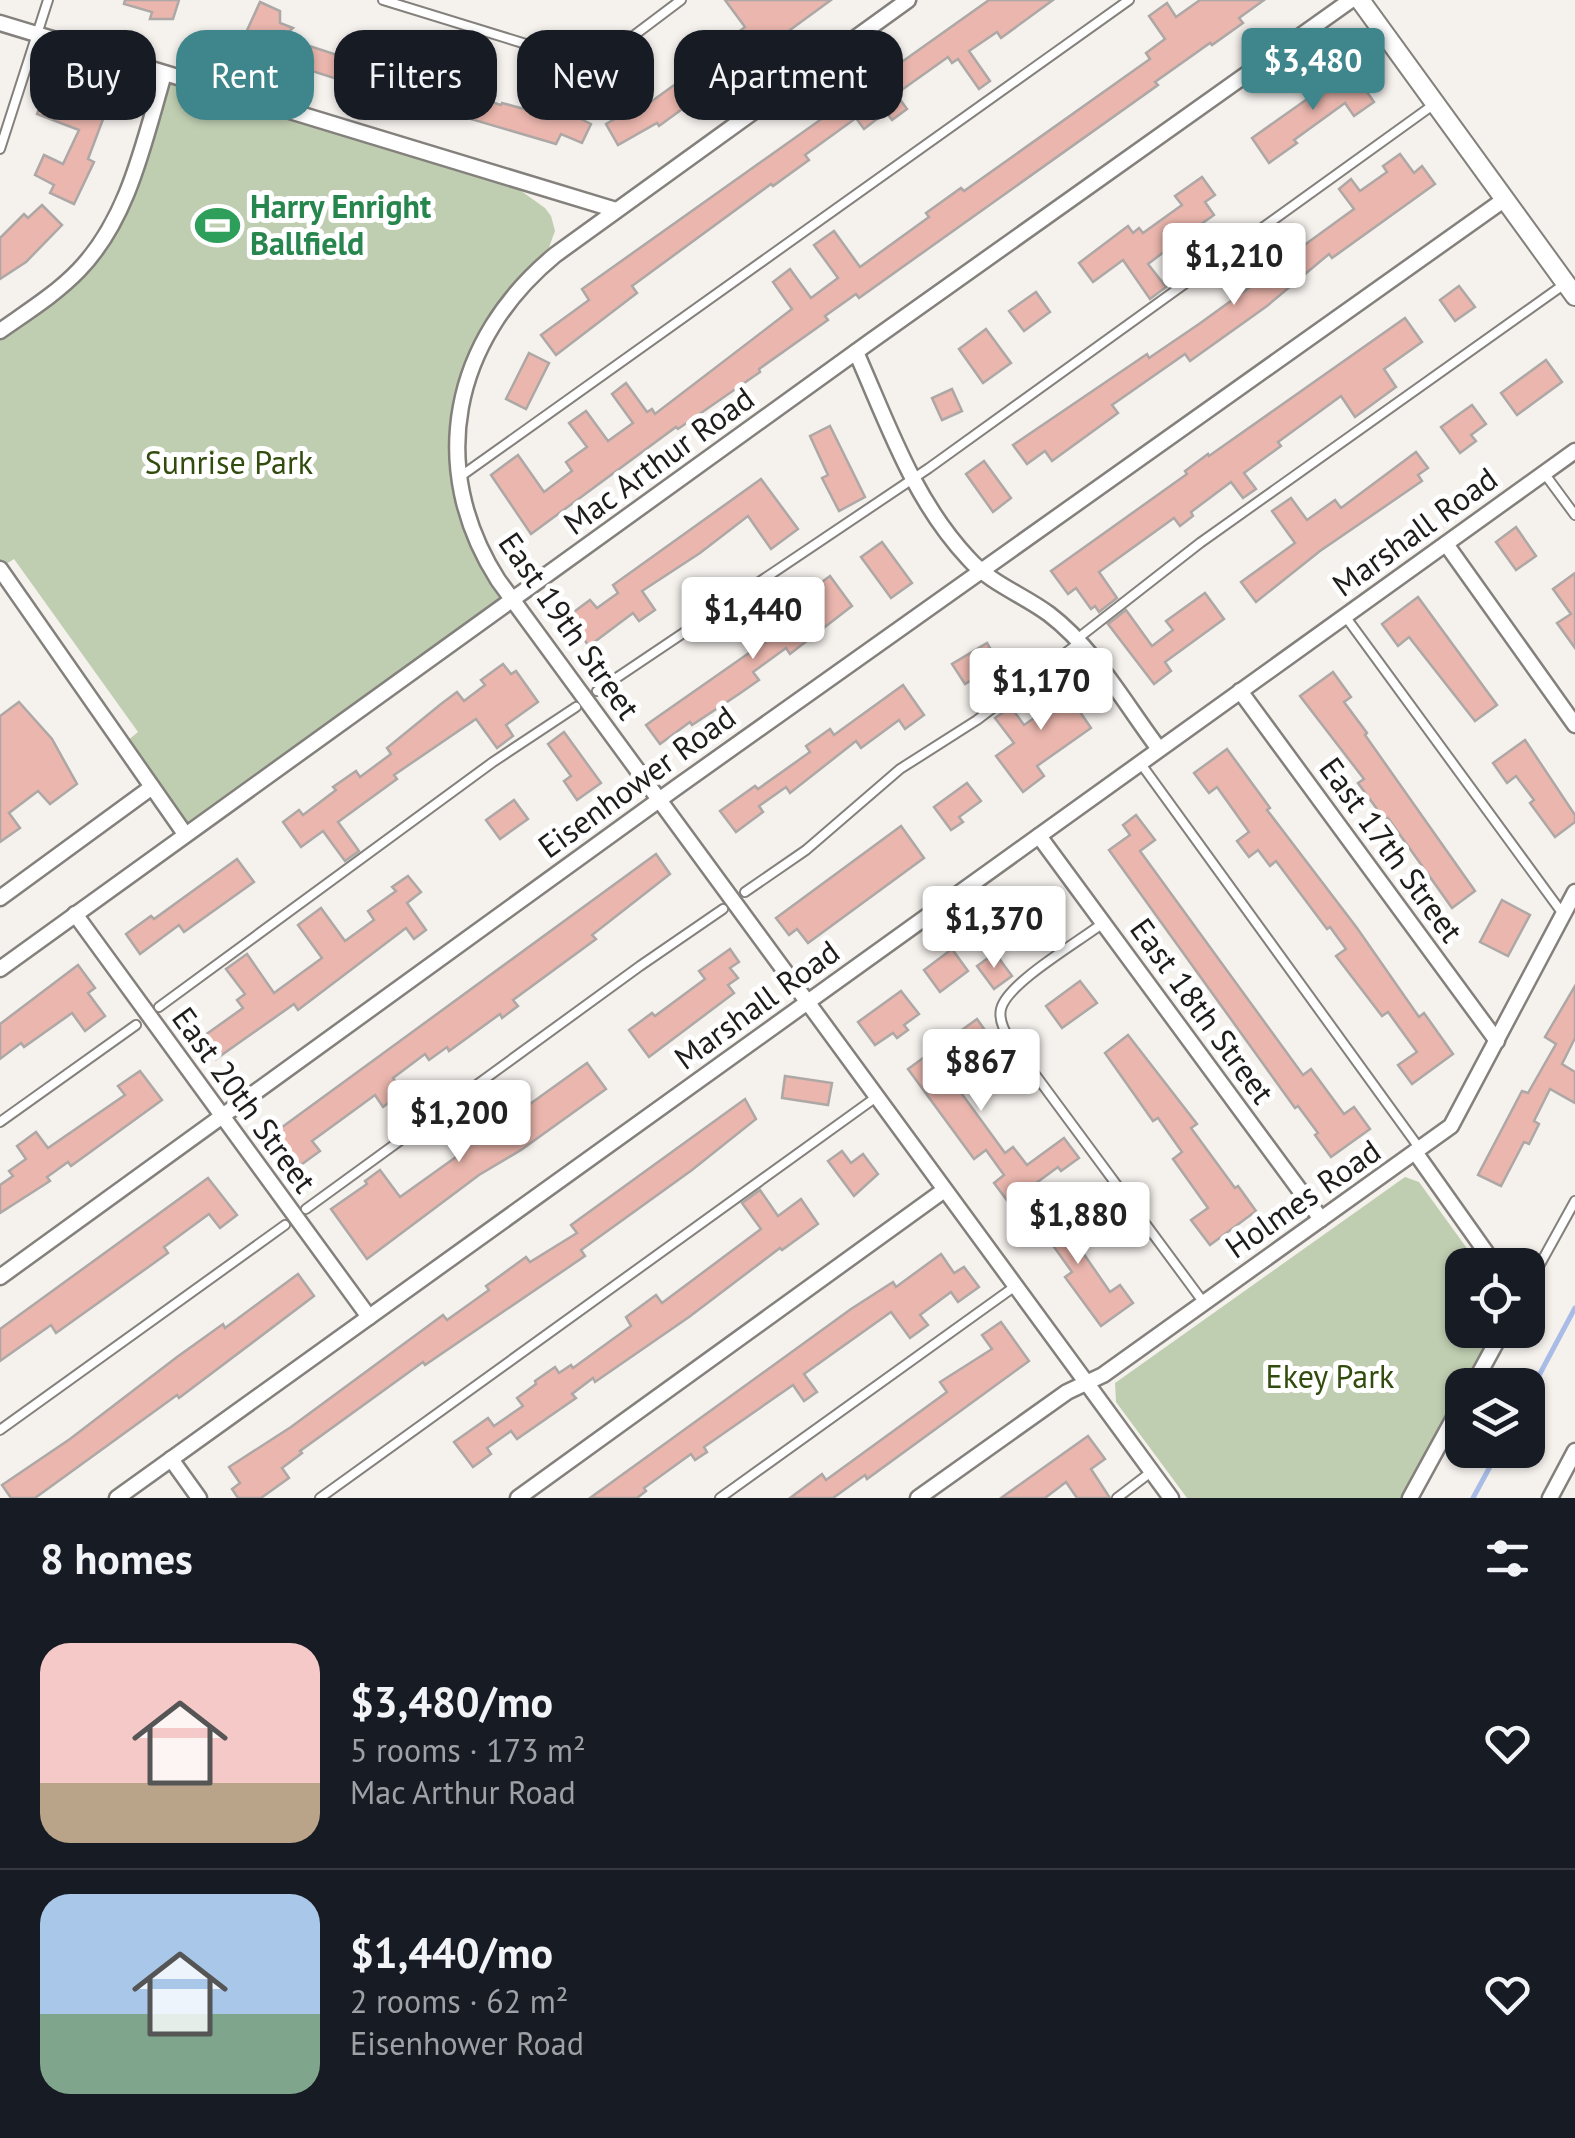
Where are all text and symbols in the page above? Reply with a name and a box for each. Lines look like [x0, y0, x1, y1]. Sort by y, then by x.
pin: $3,480 [1232, 28, 1394, 113]
chip: Buy [30, 30, 156, 120]
chip: Rent [176, 30, 314, 120]
chip: Filters [334, 30, 497, 120]
chip: New [517, 30, 654, 120]
chip: Apartment [674, 30, 903, 120]
text: $3,480 [1264, 39, 1362, 81]
place label: Harry Enright Ballfield [250, 185, 432, 264]
sports icon: Harry Enright Ballfield [193, 201, 241, 249]
pin: $1,210 [1153, 223, 1315, 308]
text: $1,210 [1185, 234, 1283, 276]
street label: Mac Arthur Road [555, 377, 762, 544]
park label: Sunrise Park [145, 441, 314, 483]
street label: Marshall Road [1324, 457, 1505, 605]
street label: East 19th Street [490, 524, 650, 727]
pin: $1,440 [672, 577, 834, 662]
text: $1,440 [704, 588, 802, 630]
pin: $1,170 [960, 648, 1122, 733]
text: $1,170 [992, 659, 1090, 701]
street label: Eisenhower Road [529, 695, 743, 867]
street label: East 17th Street [1311, 749, 1473, 950]
pin: $1,370 [913, 886, 1075, 971]
text: $1,370 [945, 897, 1043, 939]
street label: East 18th Street [1121, 909, 1284, 1112]
street label: Marshall Road [666, 930, 847, 1078]
street label: East 20th Street [163, 998, 326, 1201]
pin: $867 [922, 1029, 1040, 1114]
text: $867 [945, 1040, 1017, 1082]
pin: $1,200 [378, 1080, 540, 1165]
text: $1,200 [410, 1091, 508, 1133]
street label: Holmes Road [1217, 1129, 1388, 1267]
pin: $1,880 [997, 1182, 1159, 1267]
text: $1,880 [1029, 1193, 1127, 1235]
map controls [1445, 1248, 1545, 1468]
button: locate [1445, 1248, 1545, 1348]
park label: Ekey Park [1266, 1355, 1395, 1397]
button: layers [1445, 1368, 1545, 1468]
text: 8 homes [40, 1531, 193, 1586]
icon: filters [1480, 1531, 1535, 1586]
text: $3,480/mo [350, 1674, 553, 1729]
icon: home [120, 1683, 240, 1803]
icon: heart [1480, 1716, 1535, 1771]
text: 5 rooms · 173 m² [350, 1729, 586, 1771]
text: Mac Arthur Road [350, 1771, 576, 1813]
text: $1,440/mo [350, 1925, 553, 1980]
icon: home [120, 1934, 240, 2054]
icon: heart [1480, 1967, 1535, 2022]
text: 2 rooms · 62 m² [350, 1980, 568, 2022]
text: Eisenhower Road [350, 2022, 584, 2064]

